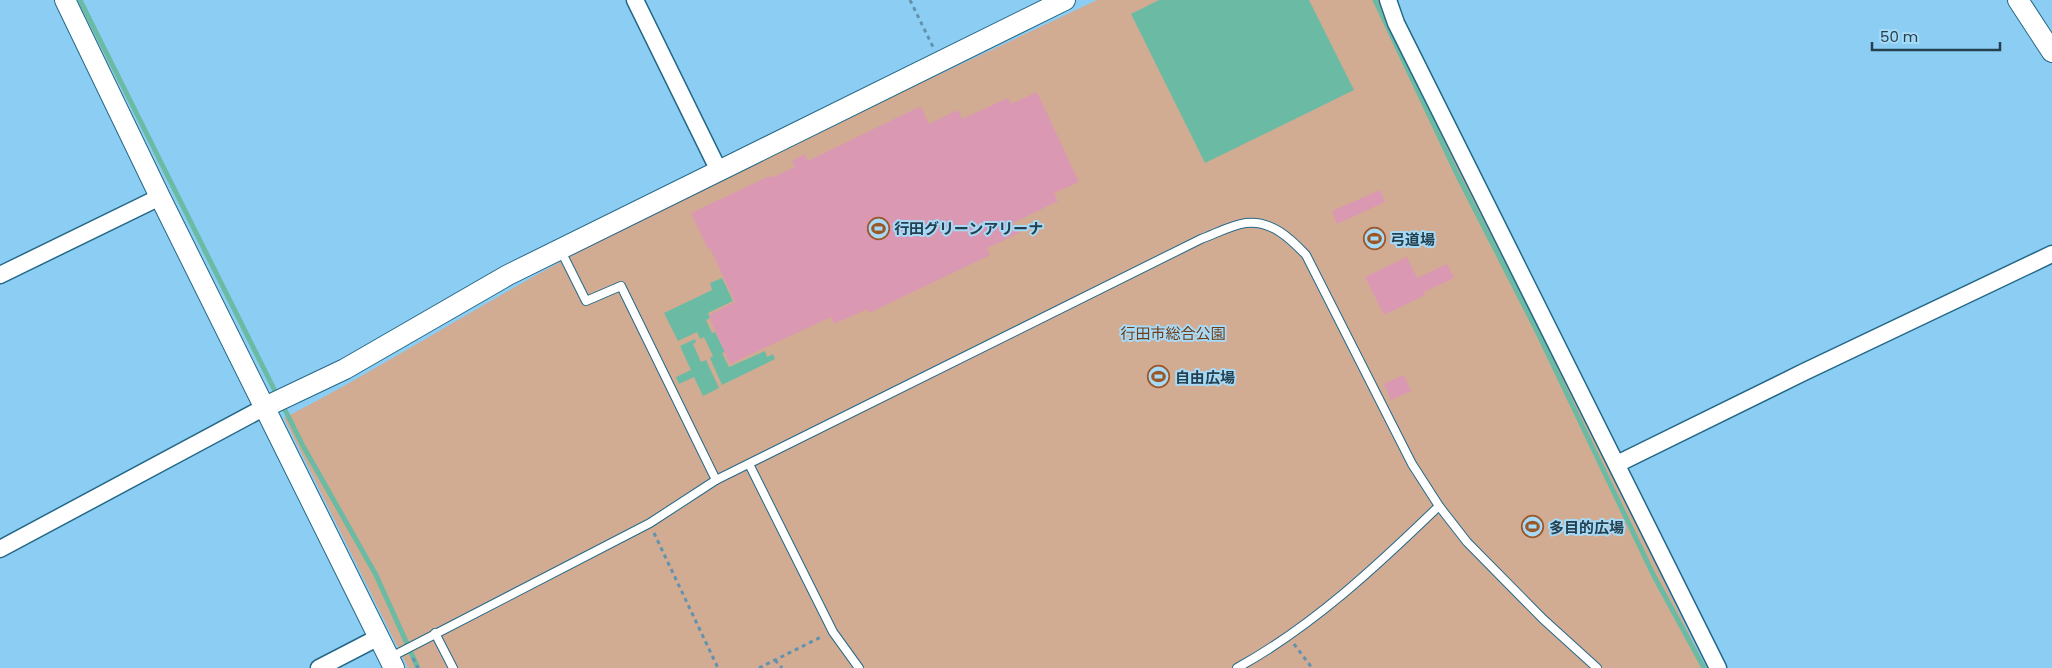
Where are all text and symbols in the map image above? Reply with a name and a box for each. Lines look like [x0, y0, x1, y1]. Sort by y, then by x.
scale bar [1872, 20, 2000, 52]
text: 50 m [1880, 26, 1918, 47]
sports icon: 行田グリーンアリーナ [866, 216, 890, 240]
place label: 行田グリーンアリーナ [894, 218, 1043, 239]
sports icon: 弓道場 [1362, 227, 1386, 251]
place label: 弓道場 [1390, 229, 1435, 250]
park label: 行田市総合公園 [1120, 323, 1226, 344]
sports icon: 自由広場 [1147, 365, 1171, 389]
place label: 自由広場 [1175, 367, 1235, 388]
sports icon: 多目的広場 [1521, 515, 1545, 539]
place label: 多目的広場 [1549, 517, 1624, 538]

